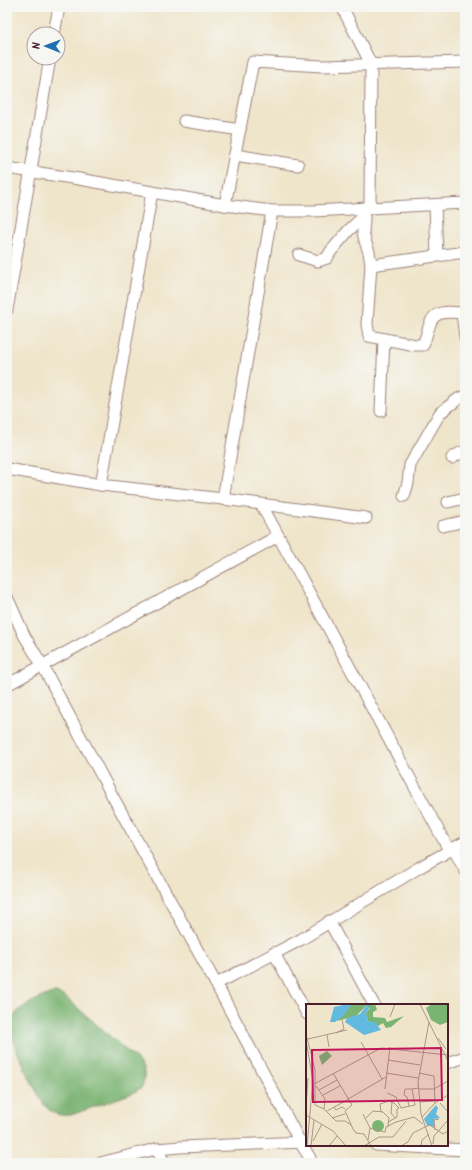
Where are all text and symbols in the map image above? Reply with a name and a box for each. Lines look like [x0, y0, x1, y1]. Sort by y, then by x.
north arrow [26, 26, 66, 66]
text: N [28, 42, 46, 49]
inset map [306, 1004, 448, 1146]

